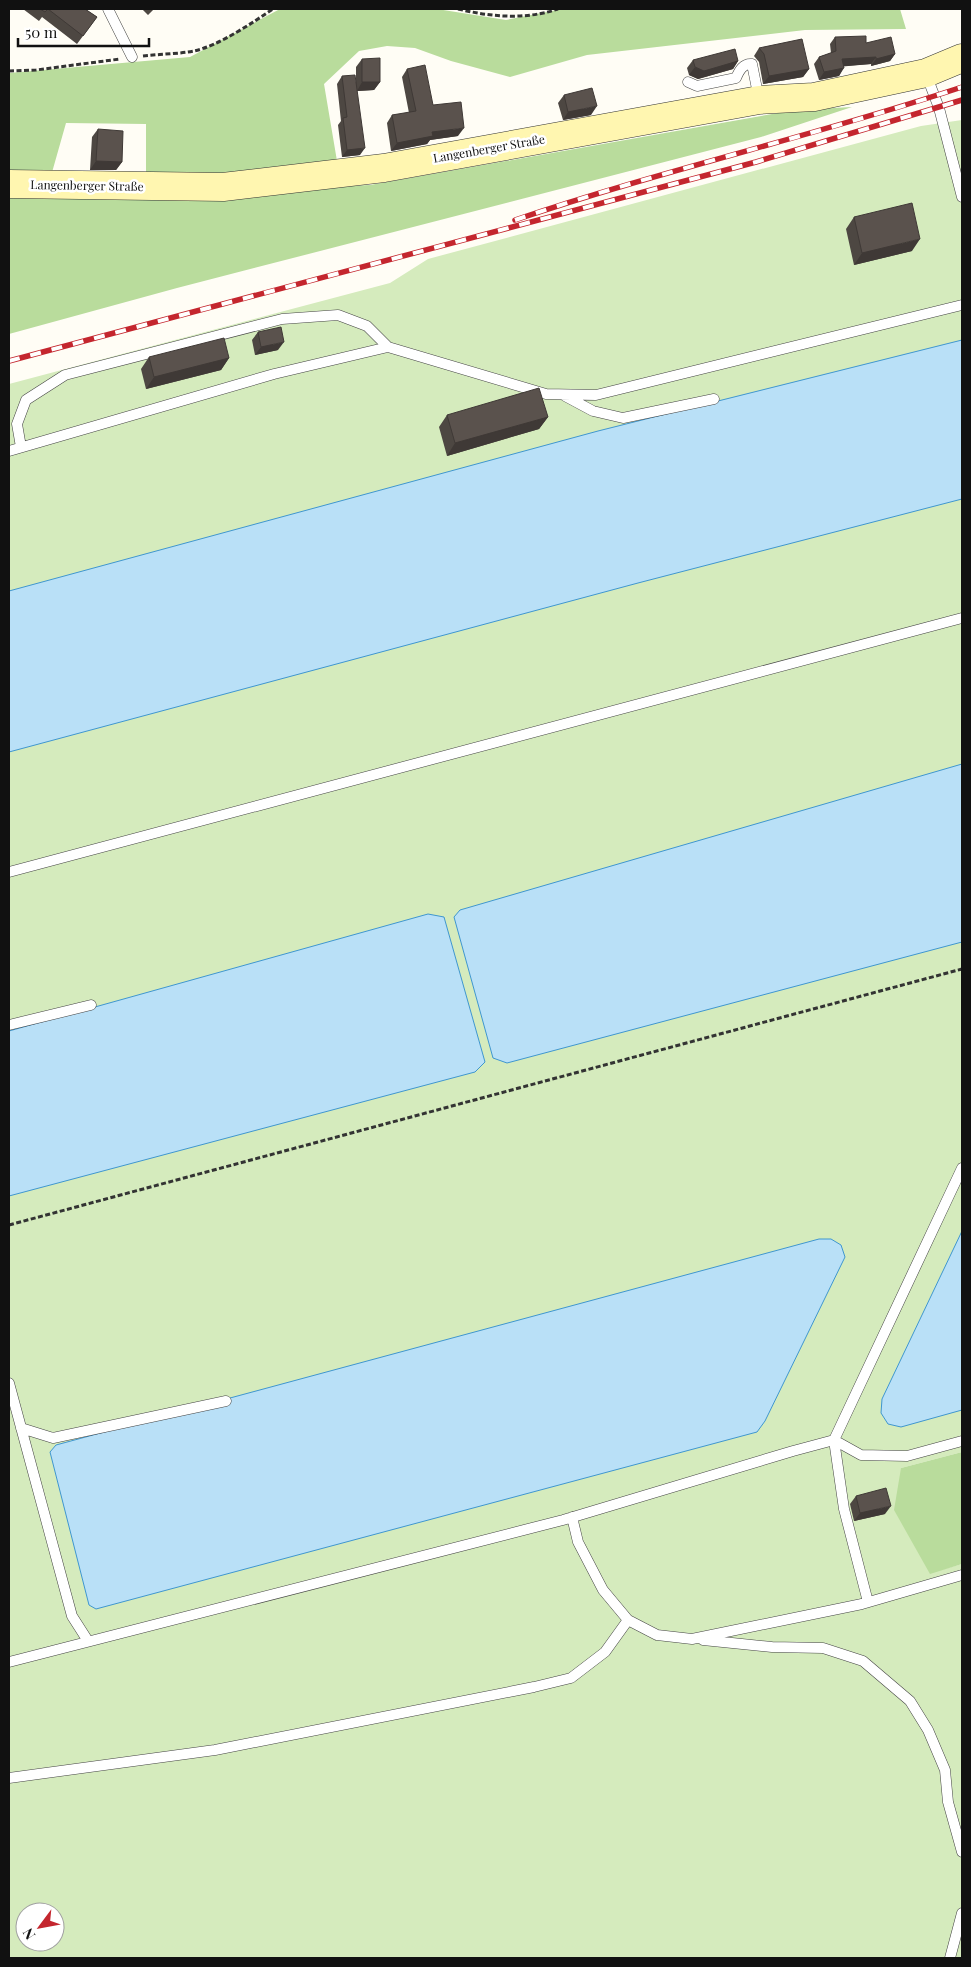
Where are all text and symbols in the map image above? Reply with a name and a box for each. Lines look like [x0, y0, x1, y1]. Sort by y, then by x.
scale bar [18, 15, 149, 47]
text: 50 m [25, 22, 58, 42]
street label: Langenberger Straße [432, 130, 546, 166]
street label: Langenberger Straße [30, 176, 144, 194]
north arrow [15, 1902, 65, 1952]
text: N [18, 1925, 39, 1943]

